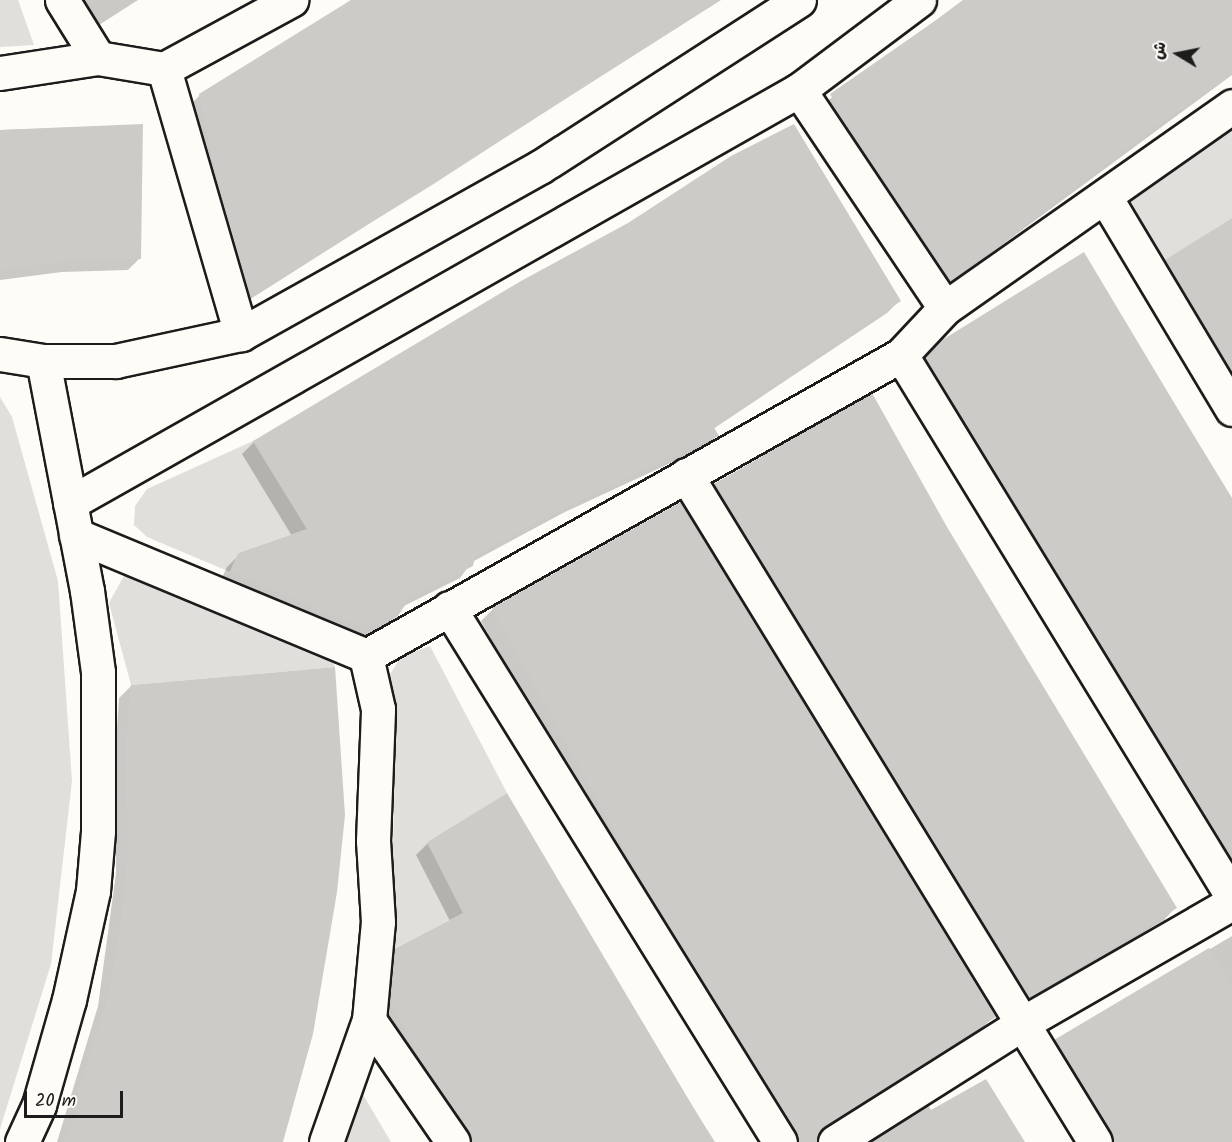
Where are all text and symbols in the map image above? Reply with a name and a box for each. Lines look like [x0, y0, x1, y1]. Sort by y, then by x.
north arrow [1148, 24, 1208, 84]
text: ش [1146, 40, 1174, 62]
scale bar [27, 1079, 126, 1117]
text: 20 m [35, 1087, 76, 1116]

